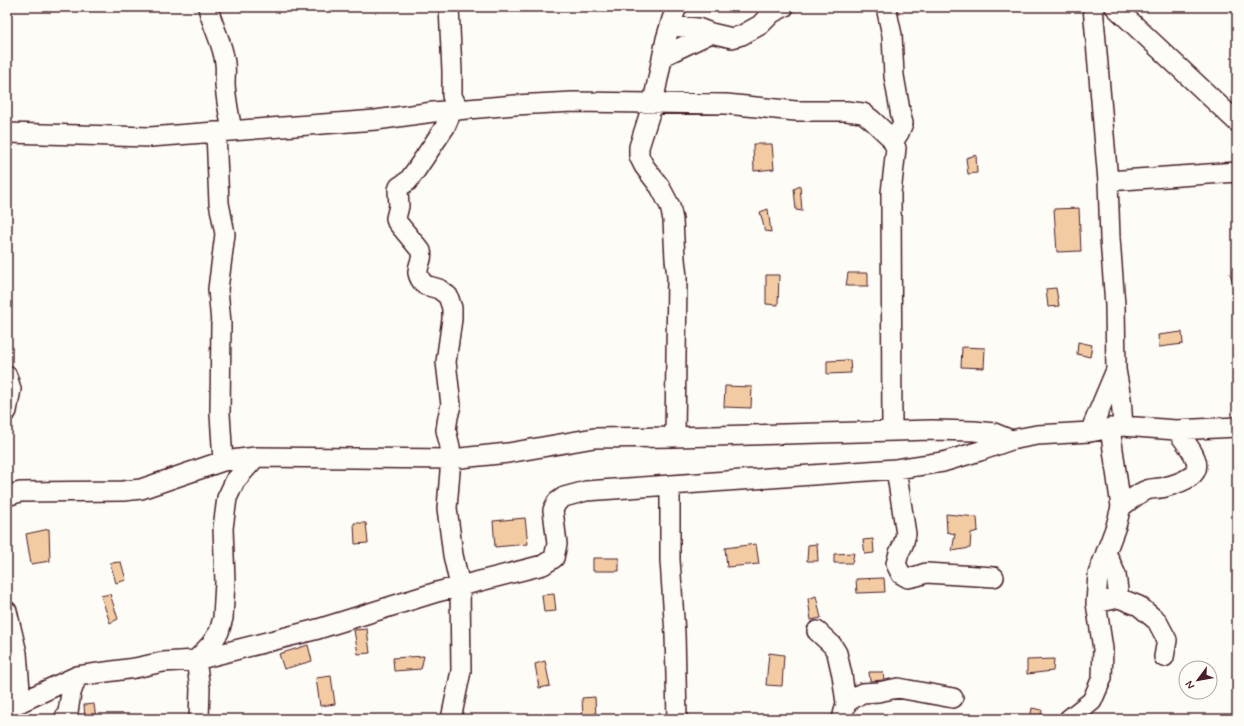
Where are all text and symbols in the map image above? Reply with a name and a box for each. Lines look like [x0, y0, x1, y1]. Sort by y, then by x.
north arrow [1178, 660, 1218, 700]
text: N [1182, 678, 1198, 692]

